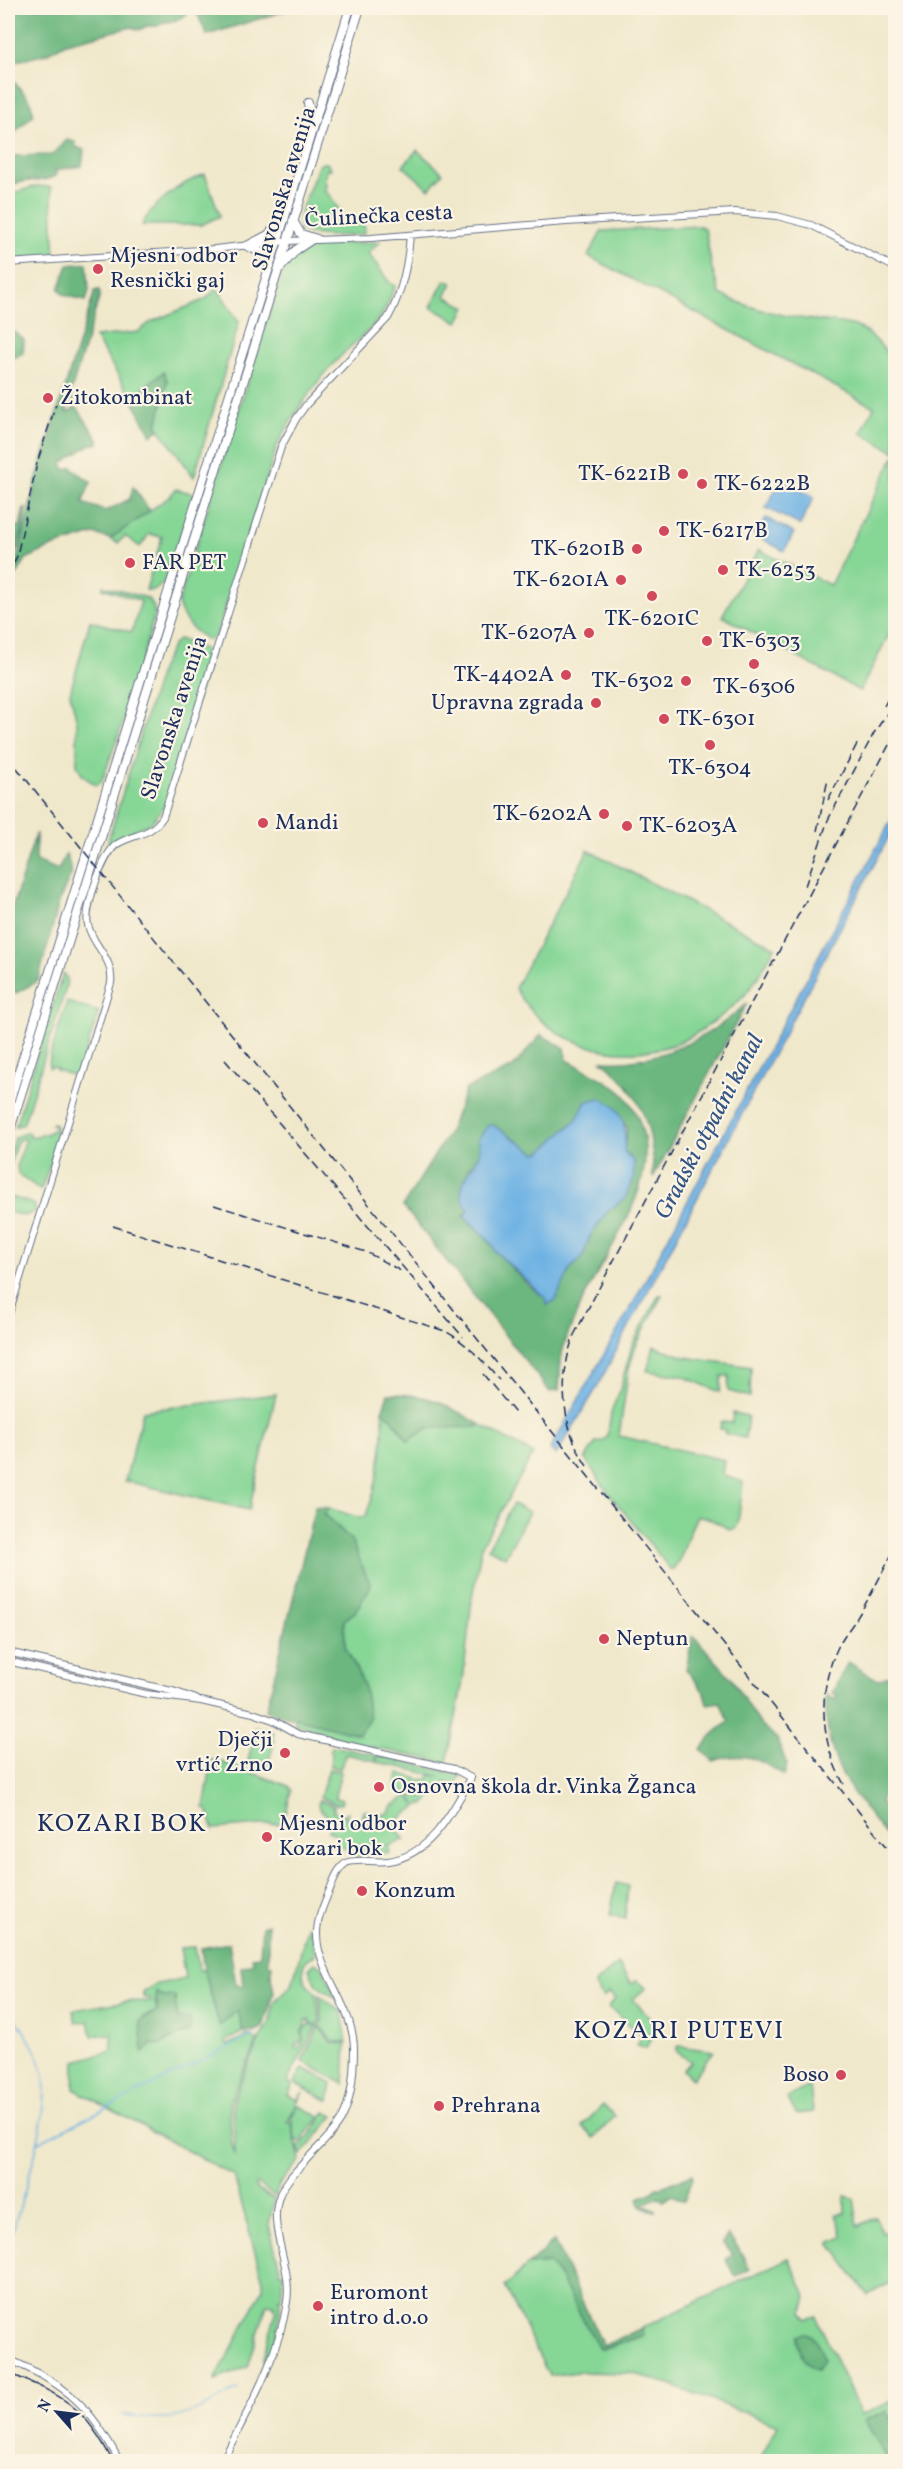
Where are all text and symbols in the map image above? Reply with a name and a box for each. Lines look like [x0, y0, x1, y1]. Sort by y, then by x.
street label: Slavonska avenija [245, 103, 325, 275]
street label: Čulinečka cesta [304, 198, 454, 236]
place label: Mjesni odbor Resnički gaj [110, 241, 238, 297]
marker: Mjesni odbor Resnički gaj [91, 262, 105, 276]
place label: Žitokombinat [60, 383, 193, 414]
marker: Žitokombinat [41, 391, 55, 405]
place label: TK-6221B [578, 459, 671, 490]
marker: TK-6221B [676, 467, 690, 481]
place label: TK-6222B [714, 469, 810, 500]
marker: TK-6222B [695, 477, 709, 491]
place label: TK-6217B [676, 516, 768, 547]
marker: TK-6217B [657, 524, 671, 538]
place label: TK-6201B [531, 534, 625, 565]
marker: TK-6201B [630, 542, 644, 556]
place label: FAR PET [142, 548, 227, 579]
place label: TK-6253 [735, 555, 816, 586]
marker: FAR PET [123, 556, 137, 570]
marker: TK-6253 [716, 563, 730, 577]
place label: TK-6201A [513, 565, 609, 596]
marker: TK-6201A [614, 573, 628, 587]
marker: TK-6201C [645, 589, 659, 603]
place label: TK-6201C [605, 604, 699, 635]
place label: TK-6207A [481, 618, 577, 649]
marker: TK-6207A [582, 626, 596, 640]
place label: TK-6303 [719, 626, 801, 657]
street label: Slavonska avenija [134, 632, 216, 804]
marker: TK-6303 [700, 634, 714, 648]
marker: TK-6306 [747, 657, 761, 671]
place label: TK-4402A [453, 660, 554, 691]
place label: TK-6302 [591, 666, 674, 697]
marker: TK-4402A [559, 668, 573, 682]
place label: TK-6306 [713, 672, 795, 703]
marker: TK-6302 [679, 674, 693, 688]
place label: Upravna zgrada [431, 688, 584, 719]
marker: Upravna zgrada [589, 696, 603, 710]
place label: TK-6301 [676, 704, 755, 735]
marker: TK-6301 [657, 712, 671, 726]
marker: TK-6304 [703, 738, 717, 752]
place label: TK-6304 [668, 753, 752, 784]
place label: TK-6202A [493, 799, 592, 830]
marker: TK-6202A [597, 807, 611, 821]
place label: Mandi [275, 808, 339, 839]
place label: TK-6203A [639, 811, 737, 842]
marker: Mandi [256, 816, 270, 830]
marker: TK-6203A [620, 819, 634, 833]
water label: Gradski otpadni kanal [647, 1028, 773, 1226]
place label: Neptun [616, 1624, 689, 1655]
marker: Neptun [597, 1632, 611, 1646]
place label: Dječji vrtić Zrno [176, 1725, 273, 1781]
marker: Dječji vrtić Zrno [278, 1746, 292, 1760]
place label: Osnovna škola dr. Vinka Žganca [391, 1772, 697, 1803]
marker: Osnovna škola dr. Vinka Žganca [372, 1780, 386, 1794]
district label: KOZARI BOK [37, 1806, 207, 1842]
place label: Mjesni odbor Kozari bok [279, 1809, 407, 1865]
marker: Mjesni odbor Kozari bok [260, 1830, 274, 1844]
place label: Konzum [374, 1876, 456, 1907]
marker: Konzum [355, 1884, 369, 1898]
district label: KOZARI PUTEVI [573, 2013, 785, 2049]
place label: Boso [782, 2060, 829, 2091]
marker: Boso [834, 2068, 848, 2082]
place label: Prehrana [451, 2091, 541, 2122]
marker: Prehrana [432, 2099, 446, 2113]
place label: Euromont intro d.o.o [330, 2278, 429, 2334]
marker: Euromont intro d.o.o [311, 2299, 325, 2313]
north arrow [27, 2382, 87, 2442]
text: N [33, 2395, 58, 2416]

